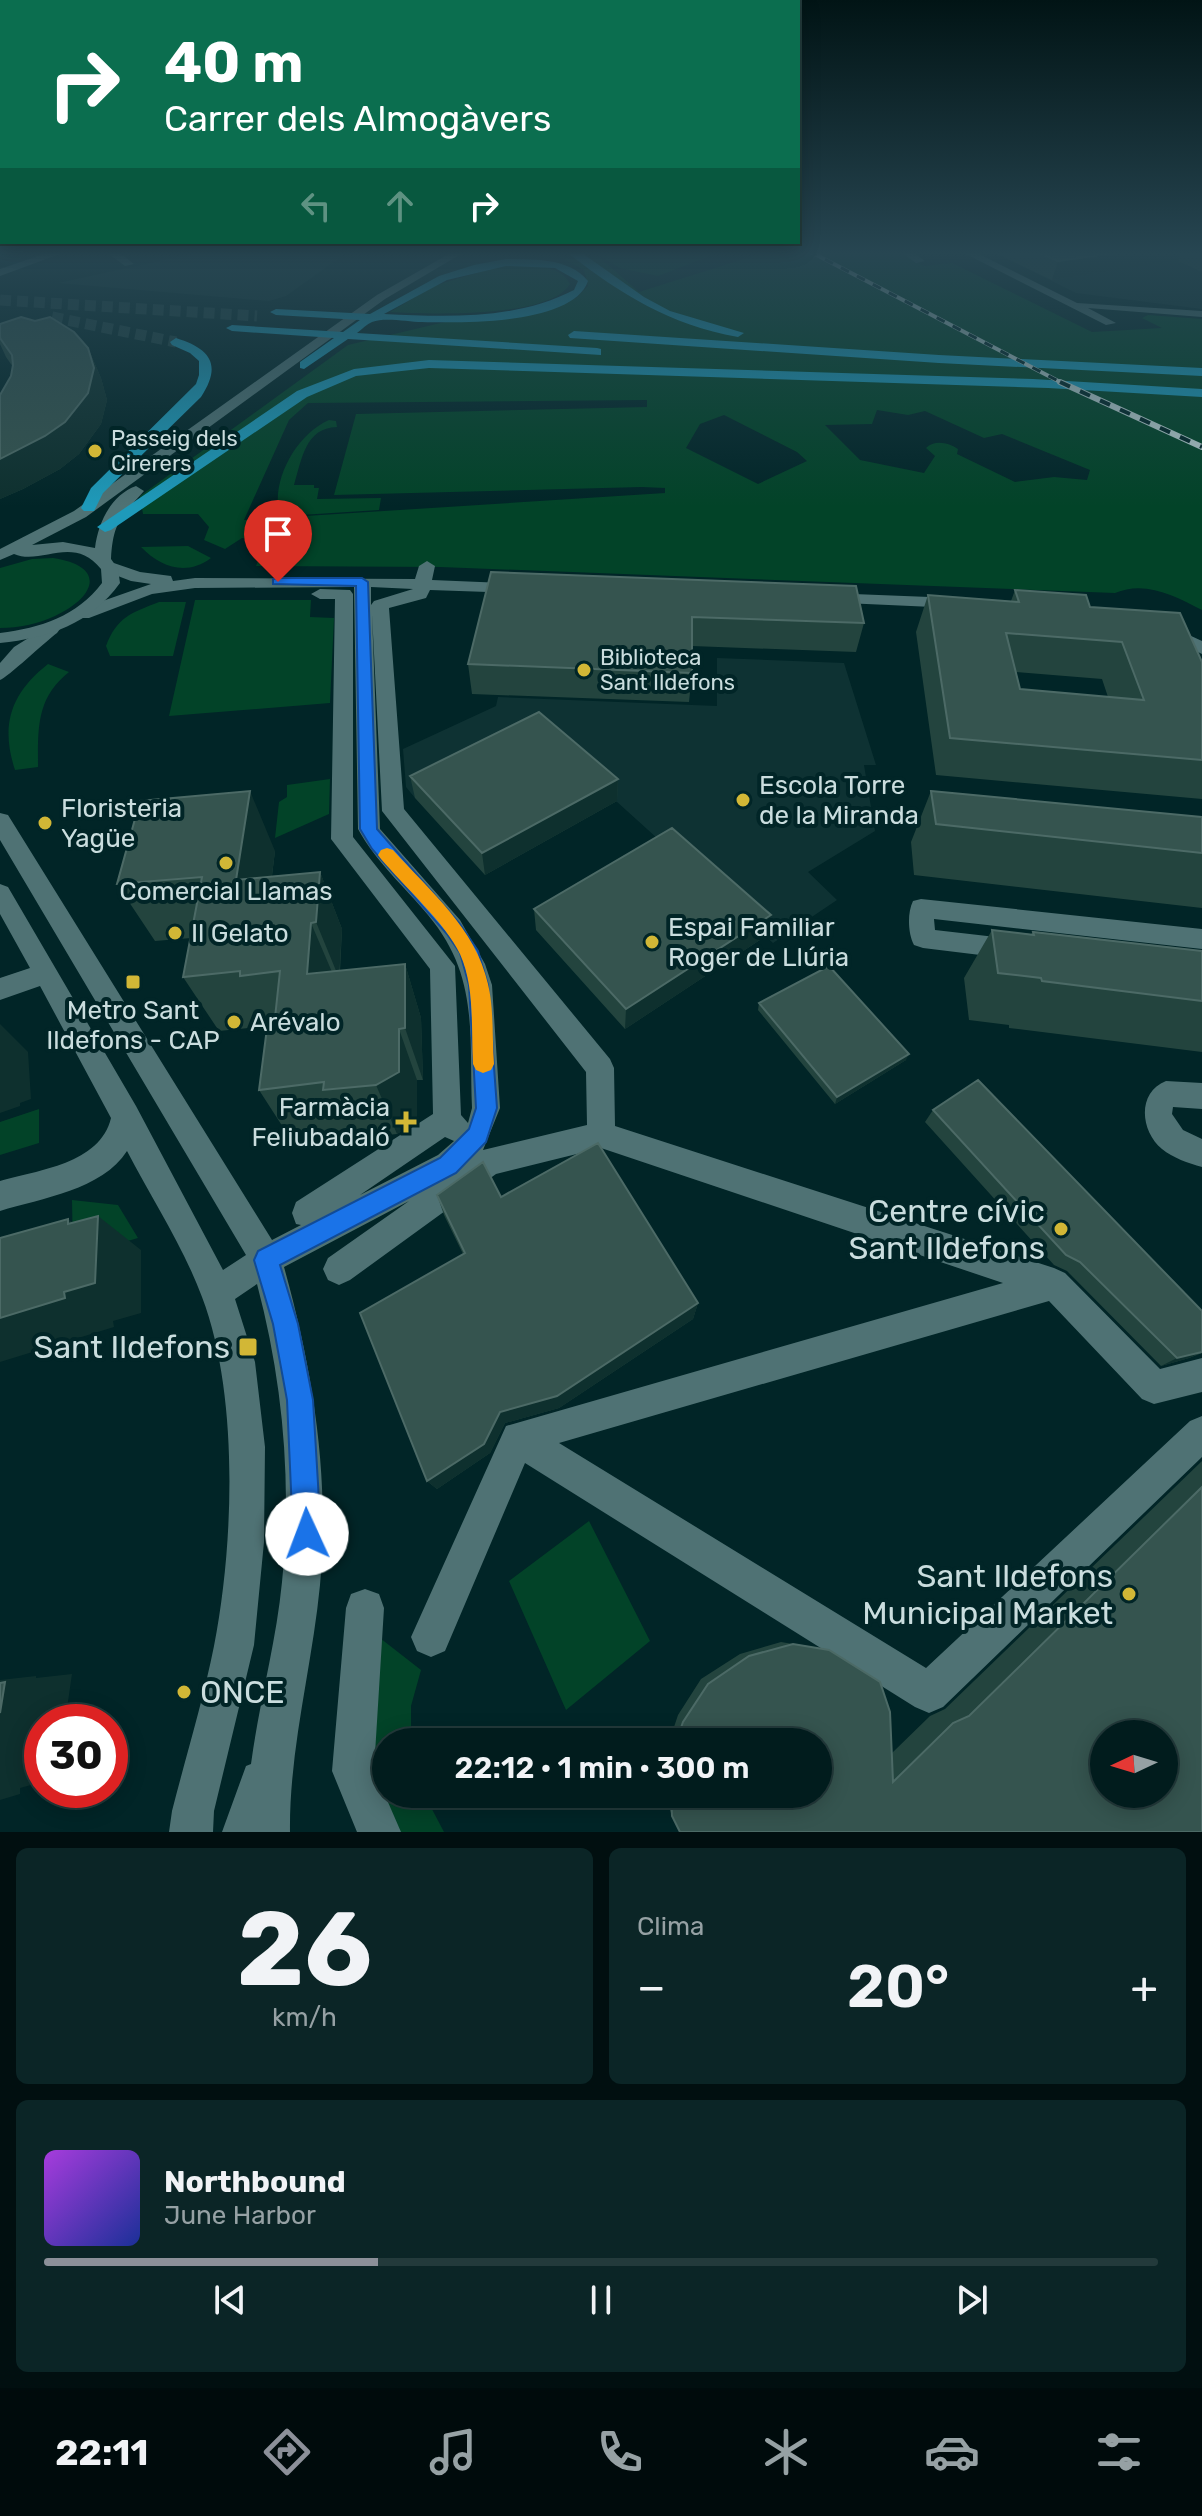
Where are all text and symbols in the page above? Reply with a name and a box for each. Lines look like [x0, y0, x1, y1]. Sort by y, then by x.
text: 40 m [164, 30, 304, 96]
icon: right [32, 32, 136, 136]
text: Carrer dels Almogàvers [164, 97, 551, 140]
icon: left [294, 184, 338, 228]
icon: ahead [378, 184, 422, 228]
icon: right [462, 184, 506, 228]
place label: Passeig dels Cirerers [111, 425, 238, 477]
marker: Passeig dels Cirerers [86, 442, 104, 460]
pin [244, 500, 312, 582]
icon: arrive [256, 512, 300, 556]
place label: Biblioteca Sant Ildefons [600, 644, 735, 696]
marker: Biblioteca Sant Ildefons [575, 661, 593, 679]
place label: Escola Torre de la Miranda [759, 770, 919, 831]
marker: Escola Torre de la Miranda [734, 791, 752, 809]
place label: Floristeria Yagüe [61, 793, 182, 854]
marker: Floristeria Yagüe [36, 814, 54, 832]
marker: Comercial Llamas [217, 854, 235, 872]
place label: Comercial Llamas [119, 876, 333, 907]
place label: Espai Familiar Roger de Llúria [668, 912, 849, 973]
place label: Il Gelato [191, 918, 289, 949]
marker: Il Gelato [166, 924, 184, 942]
marker: Espai Familiar Roger de Llúria [643, 933, 661, 951]
marker: Metro Sant Ildefons - CAP [124, 973, 142, 991]
place label: Metro Sant Ildefons - CAP [46, 995, 220, 1056]
place label: Arévalo [250, 1007, 341, 1038]
marker: Arévalo [225, 1013, 243, 1031]
place label: Farmàcia Feliubadaló [251, 1092, 390, 1153]
marker: Farmàcia Feliubadaló [397, 1113, 415, 1131]
place label: Centre cívic Sant Ildefons [849, 1192, 1045, 1267]
marker: Centre cívic Sant Ildefons [1052, 1220, 1070, 1238]
place label: Sant Ildefons [34, 1328, 230, 1366]
marker: Sant Ildefons [237, 1336, 259, 1358]
position arrow [265, 1492, 349, 1576]
place label: Sant Ildefons Municipal Market [862, 1557, 1113, 1632]
marker: Sant Ildefons Municipal Market [1120, 1585, 1138, 1603]
place label: ONCE [200, 1673, 285, 1711]
marker: ONCE [175, 1683, 193, 1701]
speed limit sign: 30 [24, 1704, 128, 1808]
north arrow [1090, 1720, 1178, 1808]
map controls [1090, 1720, 1178, 1808]
text: 22:12 · 1 min · 300 m [454, 1750, 750, 1786]
text: 26 [237, 1888, 372, 2011]
text: Clima [637, 1911, 704, 1942]
text: 20° [847, 1951, 949, 2022]
text: − [637, 1961, 666, 2013]
text: + [1131, 1961, 1158, 2013]
text: km/h [272, 2002, 337, 2033]
text: Northbound [164, 2164, 346, 2200]
text: June Harbor [164, 2200, 316, 2231]
icon: previous [208, 2278, 252, 2322]
icon: pause [579, 2278, 623, 2322]
icon: next [950, 2278, 994, 2322]
icon: directions [259, 2424, 315, 2480]
icon: music [425, 2424, 481, 2480]
icon: phone [592, 2424, 648, 2480]
icon: climate [758, 2424, 814, 2480]
icon: car [924, 2424, 980, 2480]
icon: filters [1091, 2424, 1147, 2480]
text: 22:11 [55, 2431, 148, 2474]

